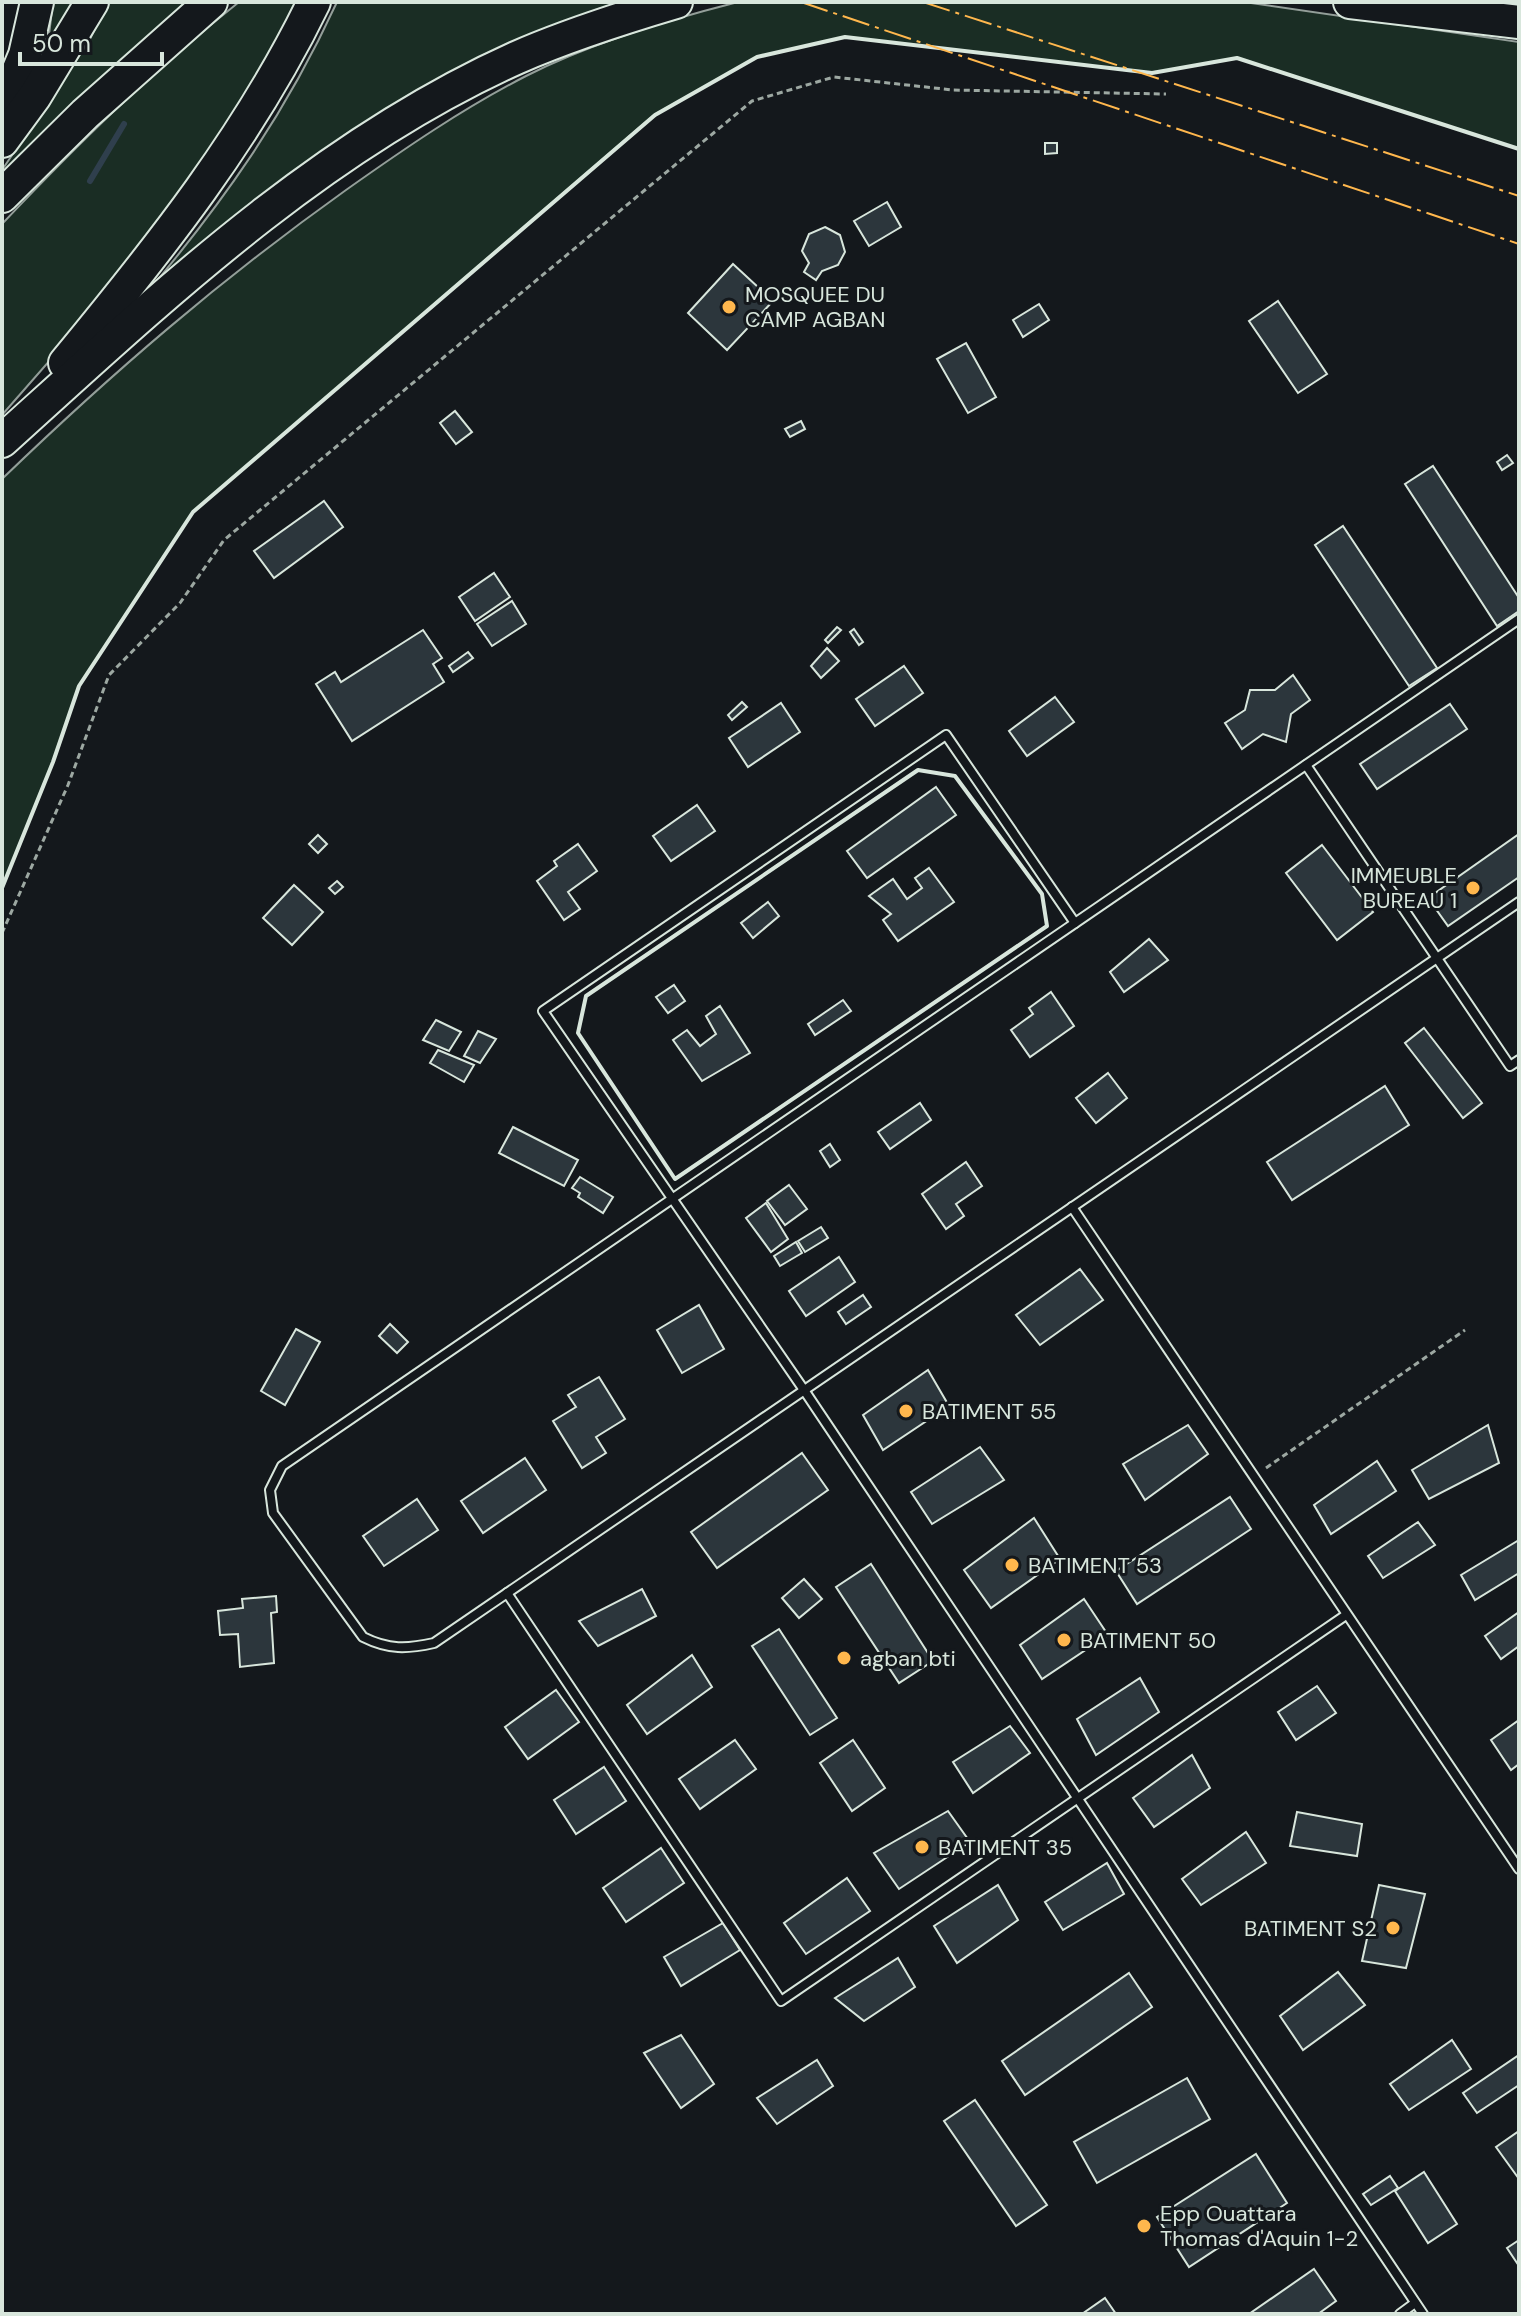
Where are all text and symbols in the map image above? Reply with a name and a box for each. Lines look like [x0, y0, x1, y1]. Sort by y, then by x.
scale bar [20, 16, 162, 66]
text: 50 m [32, 28, 91, 59]
place label: MOSQUEE DU CAMP AGBAN [745, 280, 885, 334]
marker: MOSQUEE DU CAMP AGBAN [720, 298, 738, 316]
place label: IMMEUBLE BUREAU 1 [1351, 861, 1457, 915]
marker: IMMEUBLE BUREAU 1 [1464, 879, 1482, 897]
place label: BATIMENT 55 [922, 1397, 1057, 1426]
marker: BATIMENT 55 [897, 1402, 915, 1420]
place label: BATIMENT 53 [1028, 1551, 1162, 1580]
marker: BATIMENT 53 [1003, 1556, 1021, 1574]
place label: BATIMENT 50 [1080, 1626, 1216, 1655]
marker: BATIMENT 50 [1055, 1631, 1073, 1649]
place label: agban bti [860, 1644, 956, 1673]
marker: agban bti [835, 1649, 853, 1667]
place label: BATIMENT 35 [938, 1833, 1072, 1862]
marker: BATIMENT 35 [913, 1838, 931, 1856]
place label: BATIMENT S2 [1244, 1914, 1377, 1943]
marker: BATIMENT S2 [1384, 1919, 1402, 1937]
place label: Epp Ouattara Thomas d'Aquin 1-2 [1160, 2199, 1358, 2253]
marker: Epp Ouattara Thomas d'Aquin 1-2 [1135, 2217, 1153, 2235]

